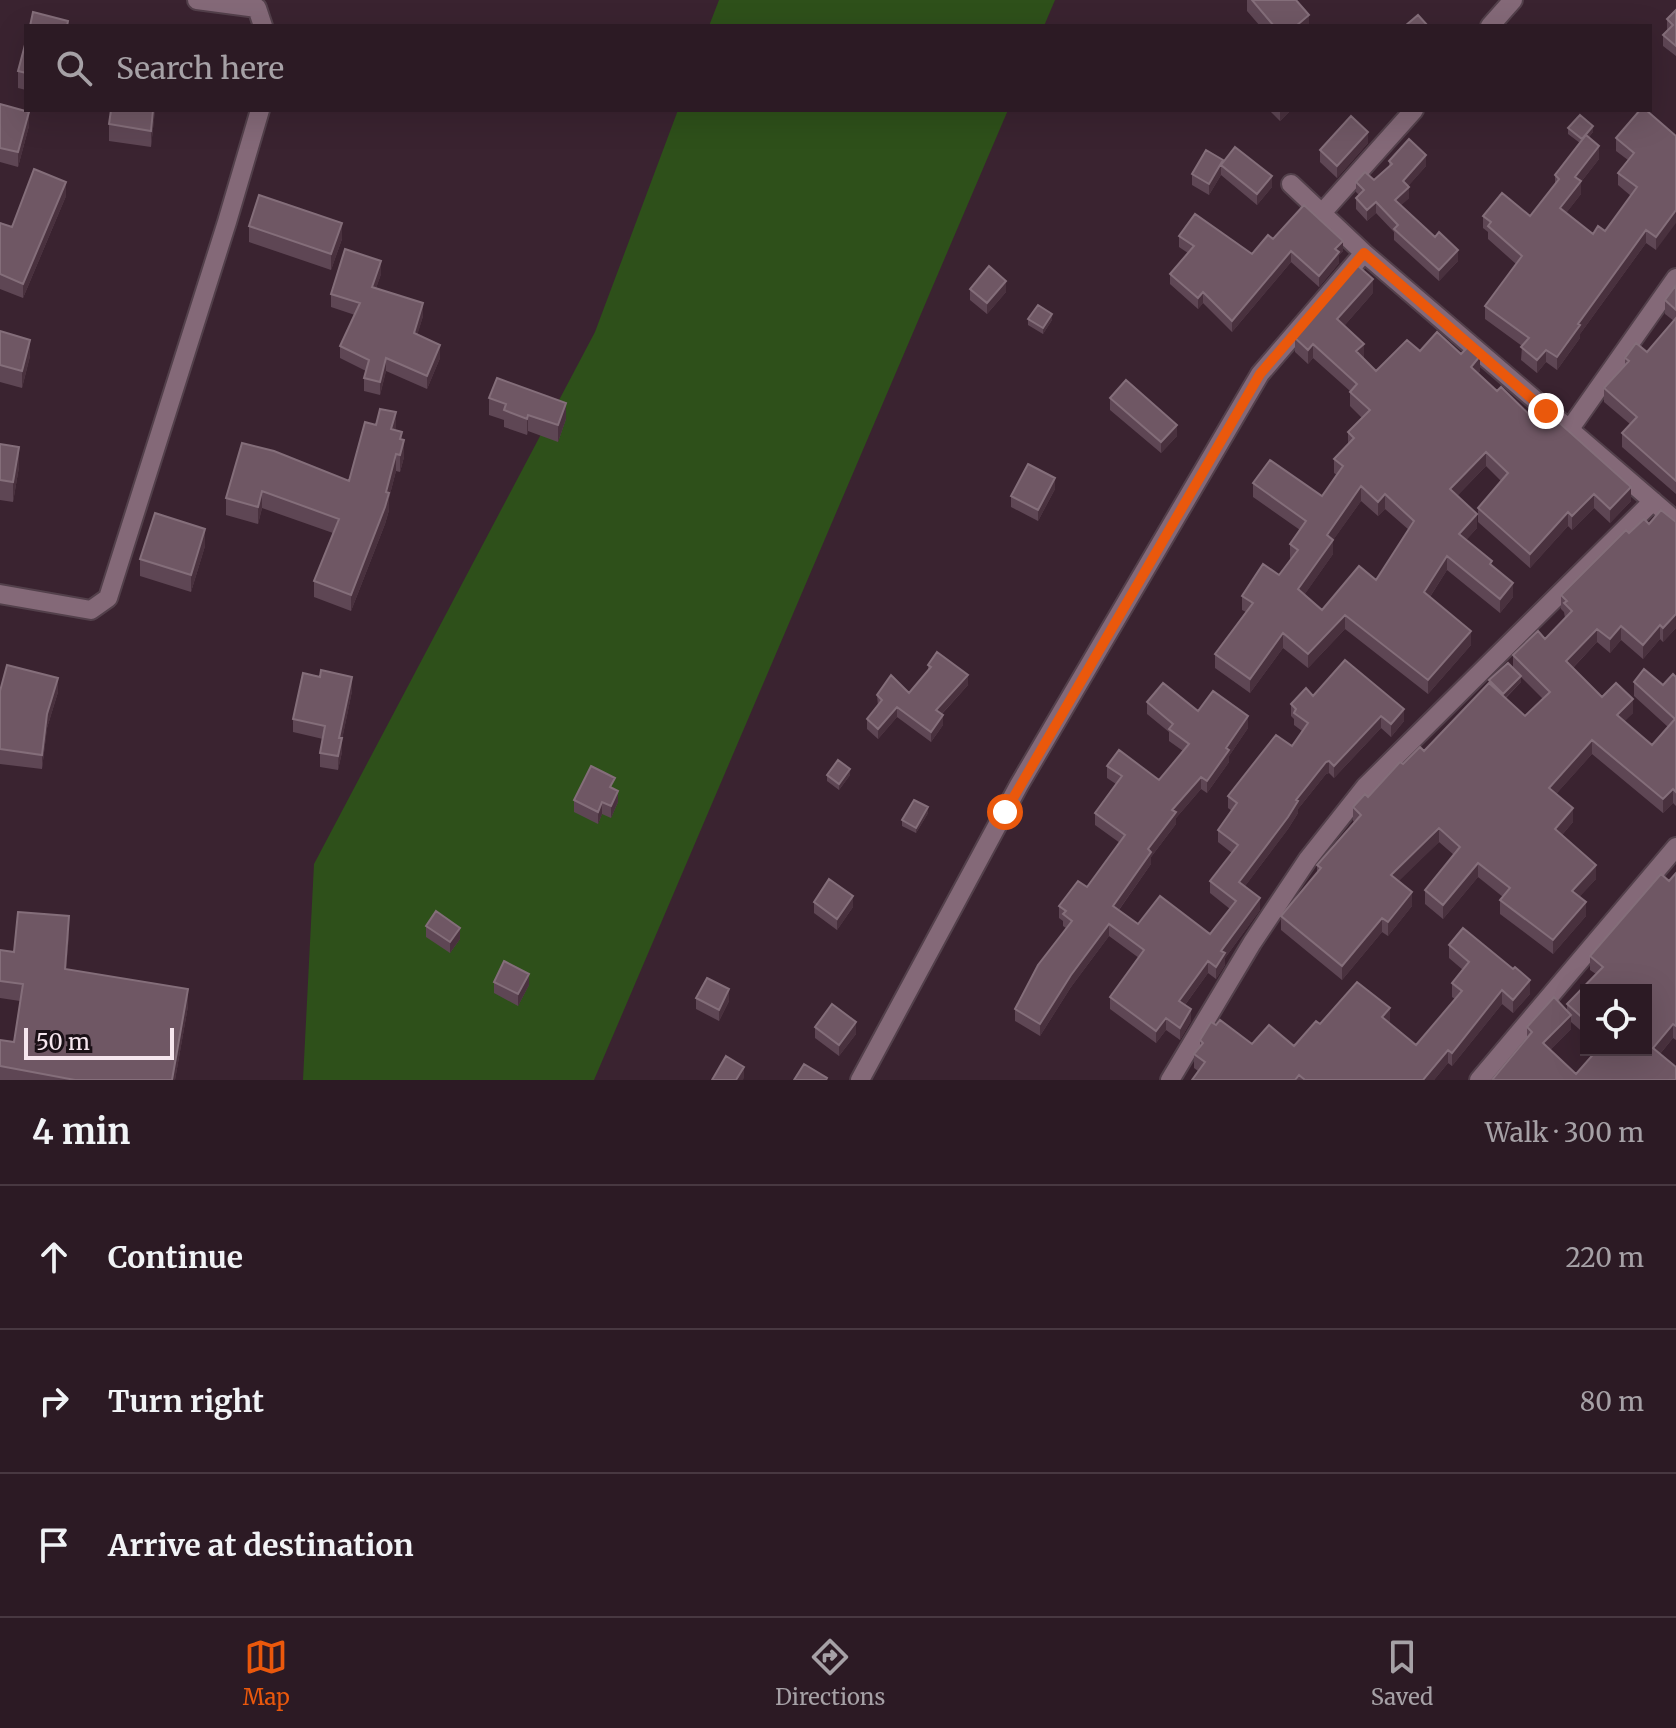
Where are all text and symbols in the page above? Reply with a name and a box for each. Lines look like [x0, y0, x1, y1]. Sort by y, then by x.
search box [24, 24, 1652, 112]
icon: search [52, 46, 96, 90]
text: Search here [116, 49, 284, 87]
route end [1528, 393, 1564, 429]
route start [987, 794, 1023, 830]
map controls [1580, 984, 1652, 1056]
button: locate [1580, 984, 1652, 1056]
scale bar [24, 1024, 174, 1060]
text: 50 m [36, 1028, 90, 1056]
text: 4 min [32, 1111, 130, 1153]
text: Walk · 300 m [1485, 1116, 1644, 1149]
icon: ahead [32, 1235, 76, 1279]
text: Continue [108, 1238, 243, 1276]
text: 220 m [1565, 1241, 1644, 1274]
icon: right [32, 1379, 76, 1423]
text: Turn right [108, 1382, 264, 1420]
text: 80 m [1580, 1385, 1644, 1418]
icon: arrive [32, 1523, 76, 1567]
text: Arrive at destination [108, 1526, 414, 1564]
tab: Map [243, 1635, 290, 1711]
tab: Directions [775, 1635, 885, 1711]
tab: Saved [1371, 1635, 1433, 1711]

